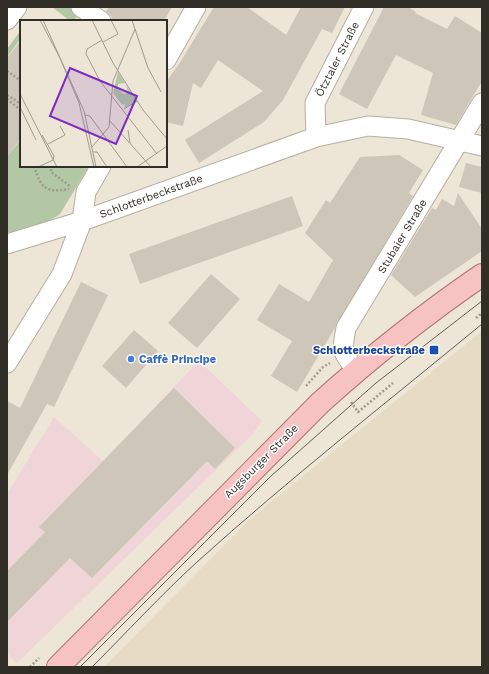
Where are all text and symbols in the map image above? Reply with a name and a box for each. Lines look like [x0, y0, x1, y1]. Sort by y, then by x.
street label: Ötztaler Straße [312, 19, 362, 99]
inset map [20, 20, 167, 167]
street label: Schlotterbeckstraße [98, 172, 205, 221]
street label: Stubaier Straße [375, 197, 430, 276]
place label: Schlotterbeckstraße [313, 344, 425, 357]
marker: Schlotterbeckstraße [428, 344, 440, 356]
place label: Caffè Principe [139, 353, 216, 366]
marker: Caffè Principe [126, 354, 136, 364]
street label: Augsburger Straße [222, 422, 301, 501]

